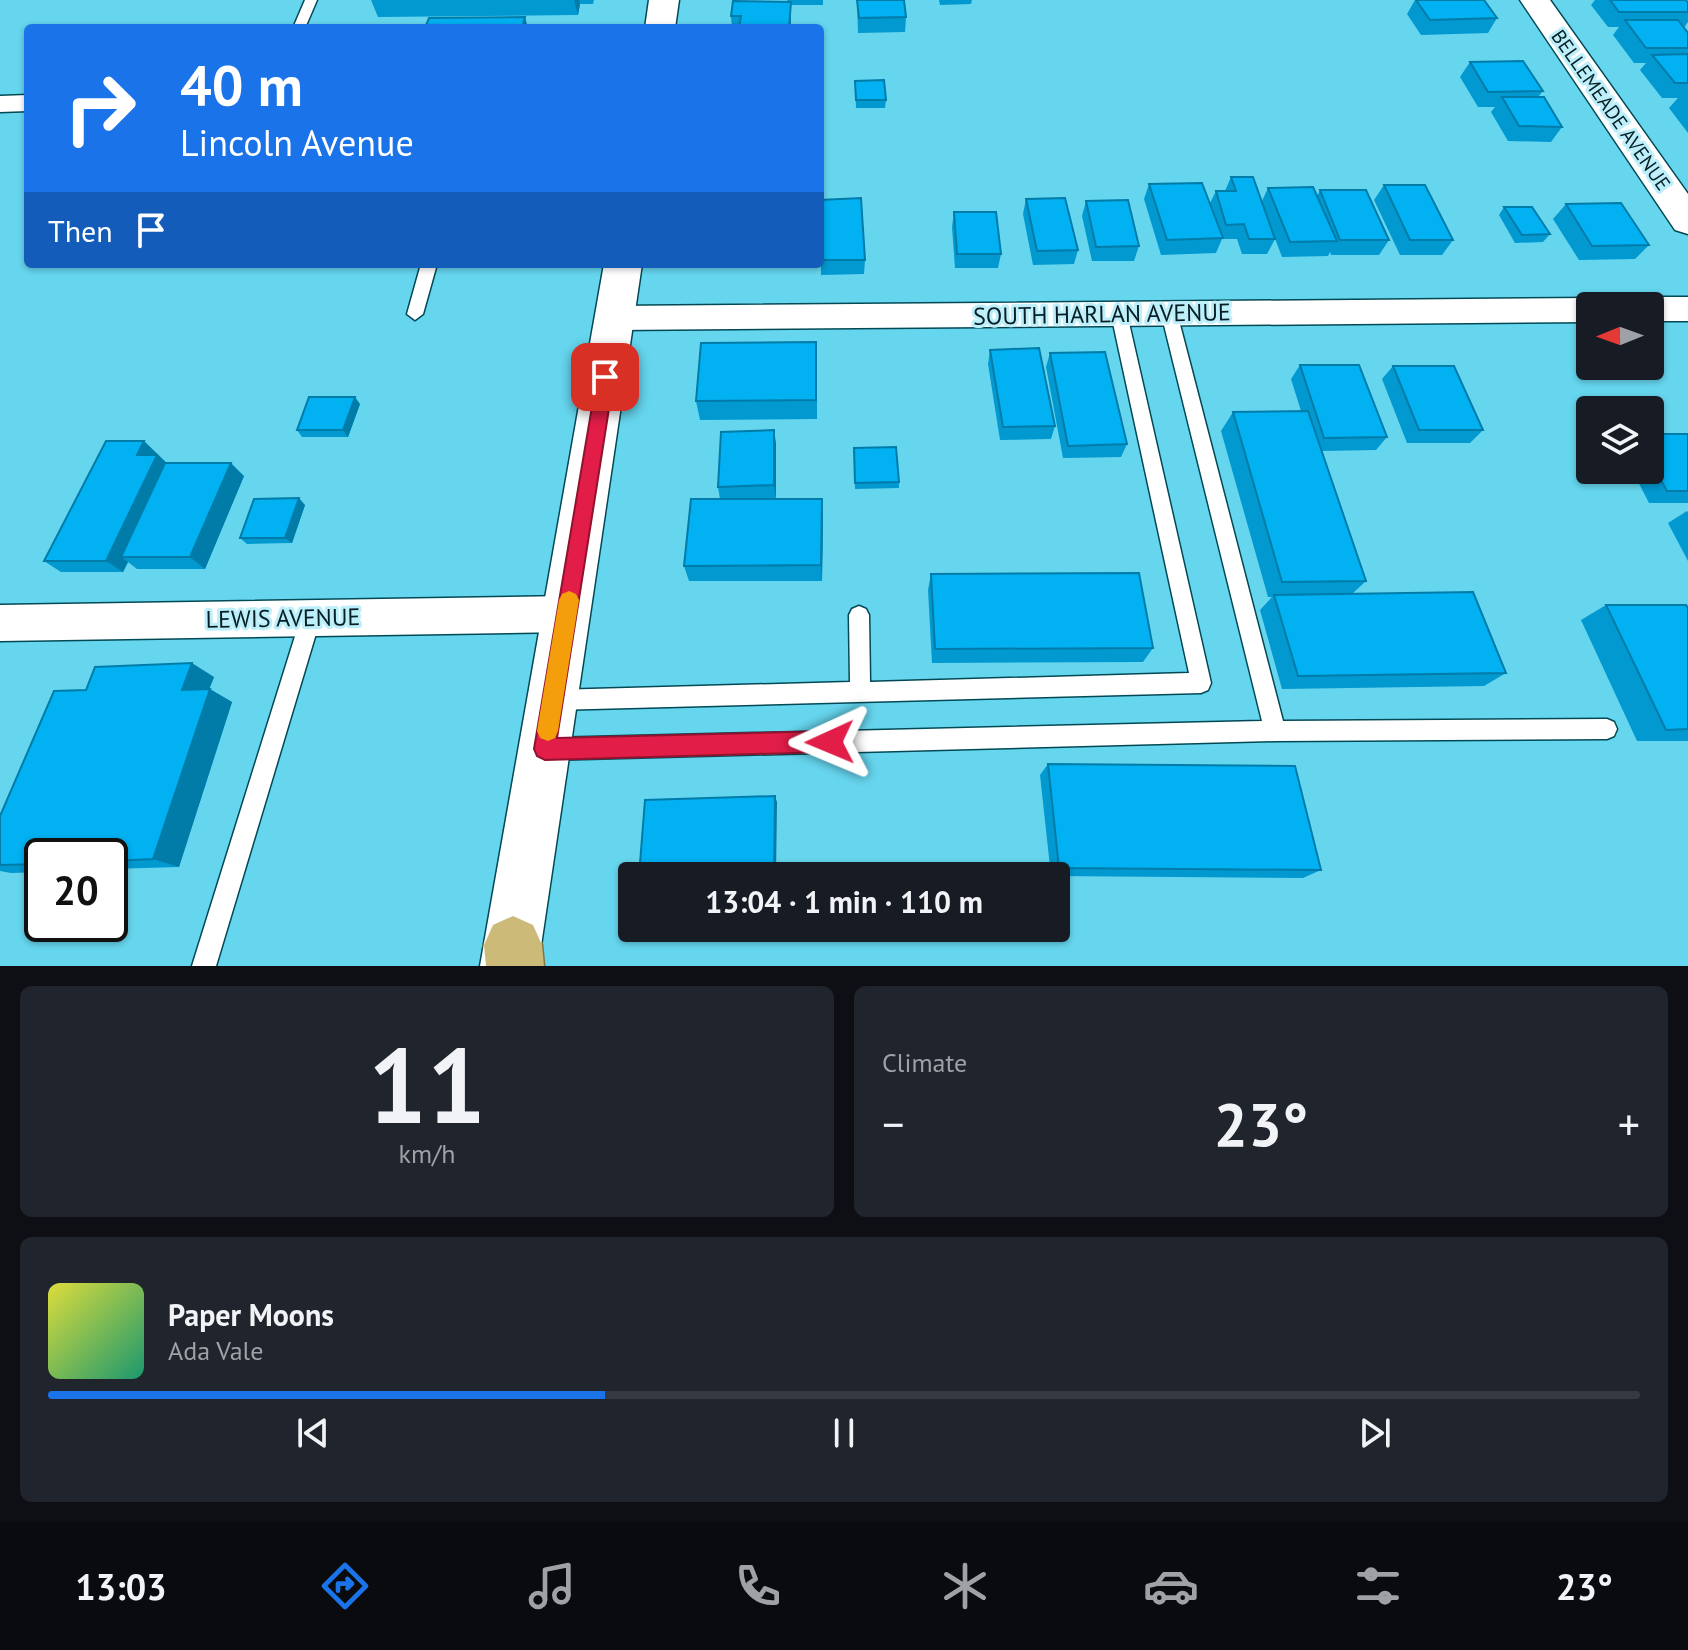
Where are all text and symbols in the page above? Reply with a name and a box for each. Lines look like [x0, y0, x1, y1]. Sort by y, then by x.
street label: BELLEMEADE AVENUE [1546, 24, 1676, 196]
text: 40 m [180, 49, 303, 121]
icon: right [48, 56, 152, 160]
text: Lincoln Avenue [180, 119, 414, 166]
icon: arrive [129, 208, 173, 252]
text: Then [48, 211, 113, 250]
north arrow [1576, 292, 1664, 380]
map controls [1576, 292, 1664, 484]
street label: SOUTH HARLAN AVENUE [973, 296, 1231, 332]
pin [571, 343, 639, 411]
icon: arrive [583, 355, 627, 399]
button: layers [1576, 396, 1664, 484]
street label: LEWIS AVENUE [205, 601, 361, 635]
position arrow [788, 700, 872, 784]
speed limit sign: 20 [24, 838, 128, 942]
text: 13:04 · 1 min · 110 m [705, 882, 983, 921]
text: 11 [368, 1017, 486, 1152]
text: Climate [882, 1046, 967, 1079]
text: 23° [1214, 1085, 1308, 1163]
text: − [882, 1095, 904, 1152]
text: + [1618, 1095, 1640, 1152]
text: km/h [399, 1137, 456, 1170]
text: Paper Moons [168, 1295, 334, 1334]
text: Ada Vale [168, 1334, 263, 1367]
icon: previous [291, 1411, 335, 1455]
icon: pause [822, 1411, 866, 1455]
icon: next [1353, 1411, 1397, 1455]
icon: directions [317, 1558, 373, 1614]
icon: music [524, 1558, 580, 1614]
icon: phone [730, 1558, 786, 1614]
icon: climate [937, 1558, 993, 1614]
icon: car [1143, 1558, 1199, 1614]
icon: filters [1350, 1558, 1406, 1614]
text: 13:03 [75, 1563, 167, 1610]
text: 23° [1556, 1563, 1613, 1610]

